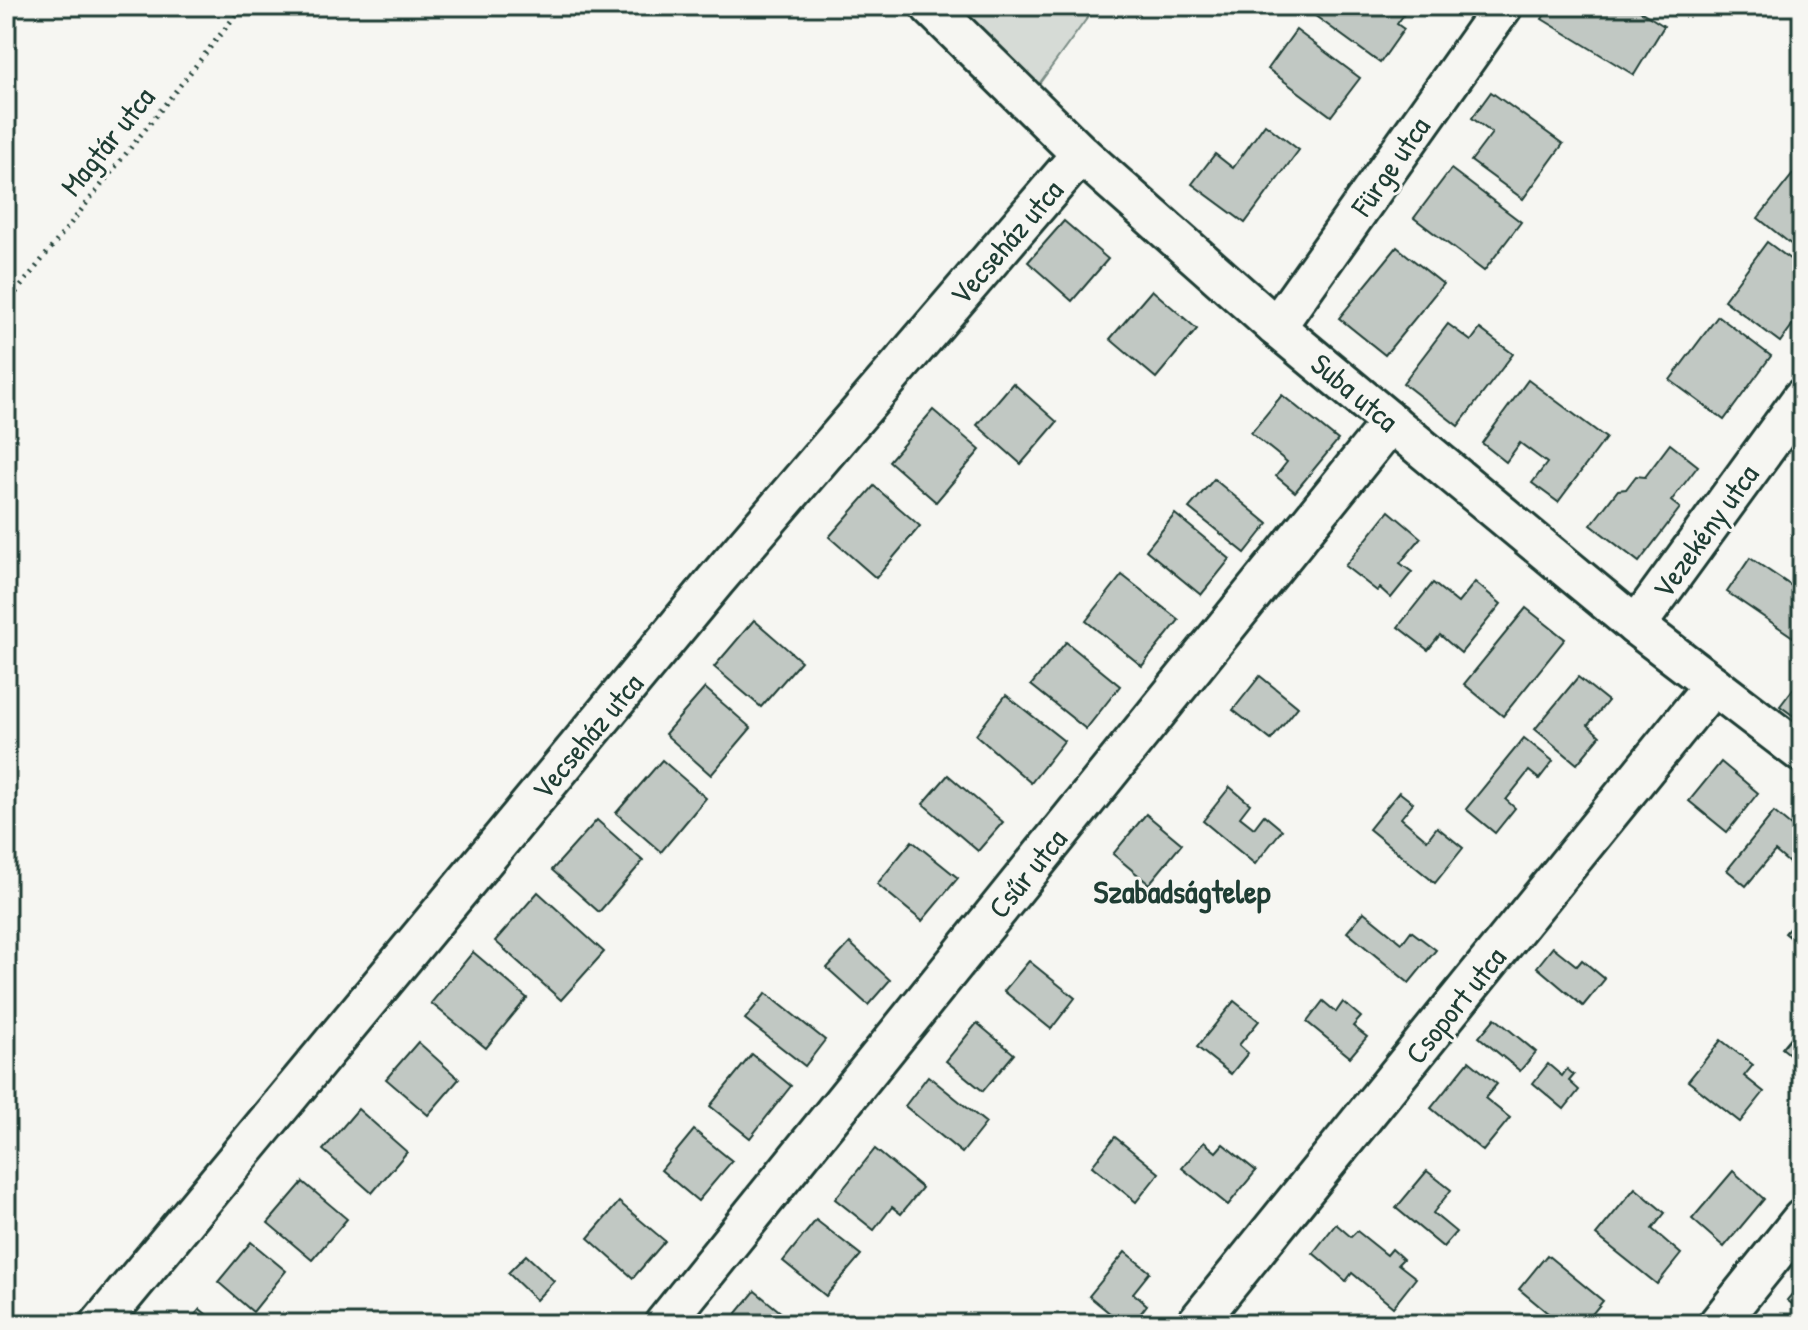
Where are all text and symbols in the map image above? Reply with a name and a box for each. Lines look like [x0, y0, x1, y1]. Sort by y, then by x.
street label: Magtár utca [51, 78, 163, 204]
street label: Fürge utca [1341, 108, 1439, 224]
street label: Vecseház utca [940, 171, 1072, 313]
street label: Suba utca [1303, 344, 1407, 440]
street label: Vezekény utca [1643, 456, 1767, 606]
street label: Vecseház utca [522, 664, 652, 808]
street label: Csűr utca [979, 820, 1075, 926]
district label: Szabadságtelep [1094, 870, 1271, 914]
street label: Csoport utca [1396, 938, 1515, 1072]

